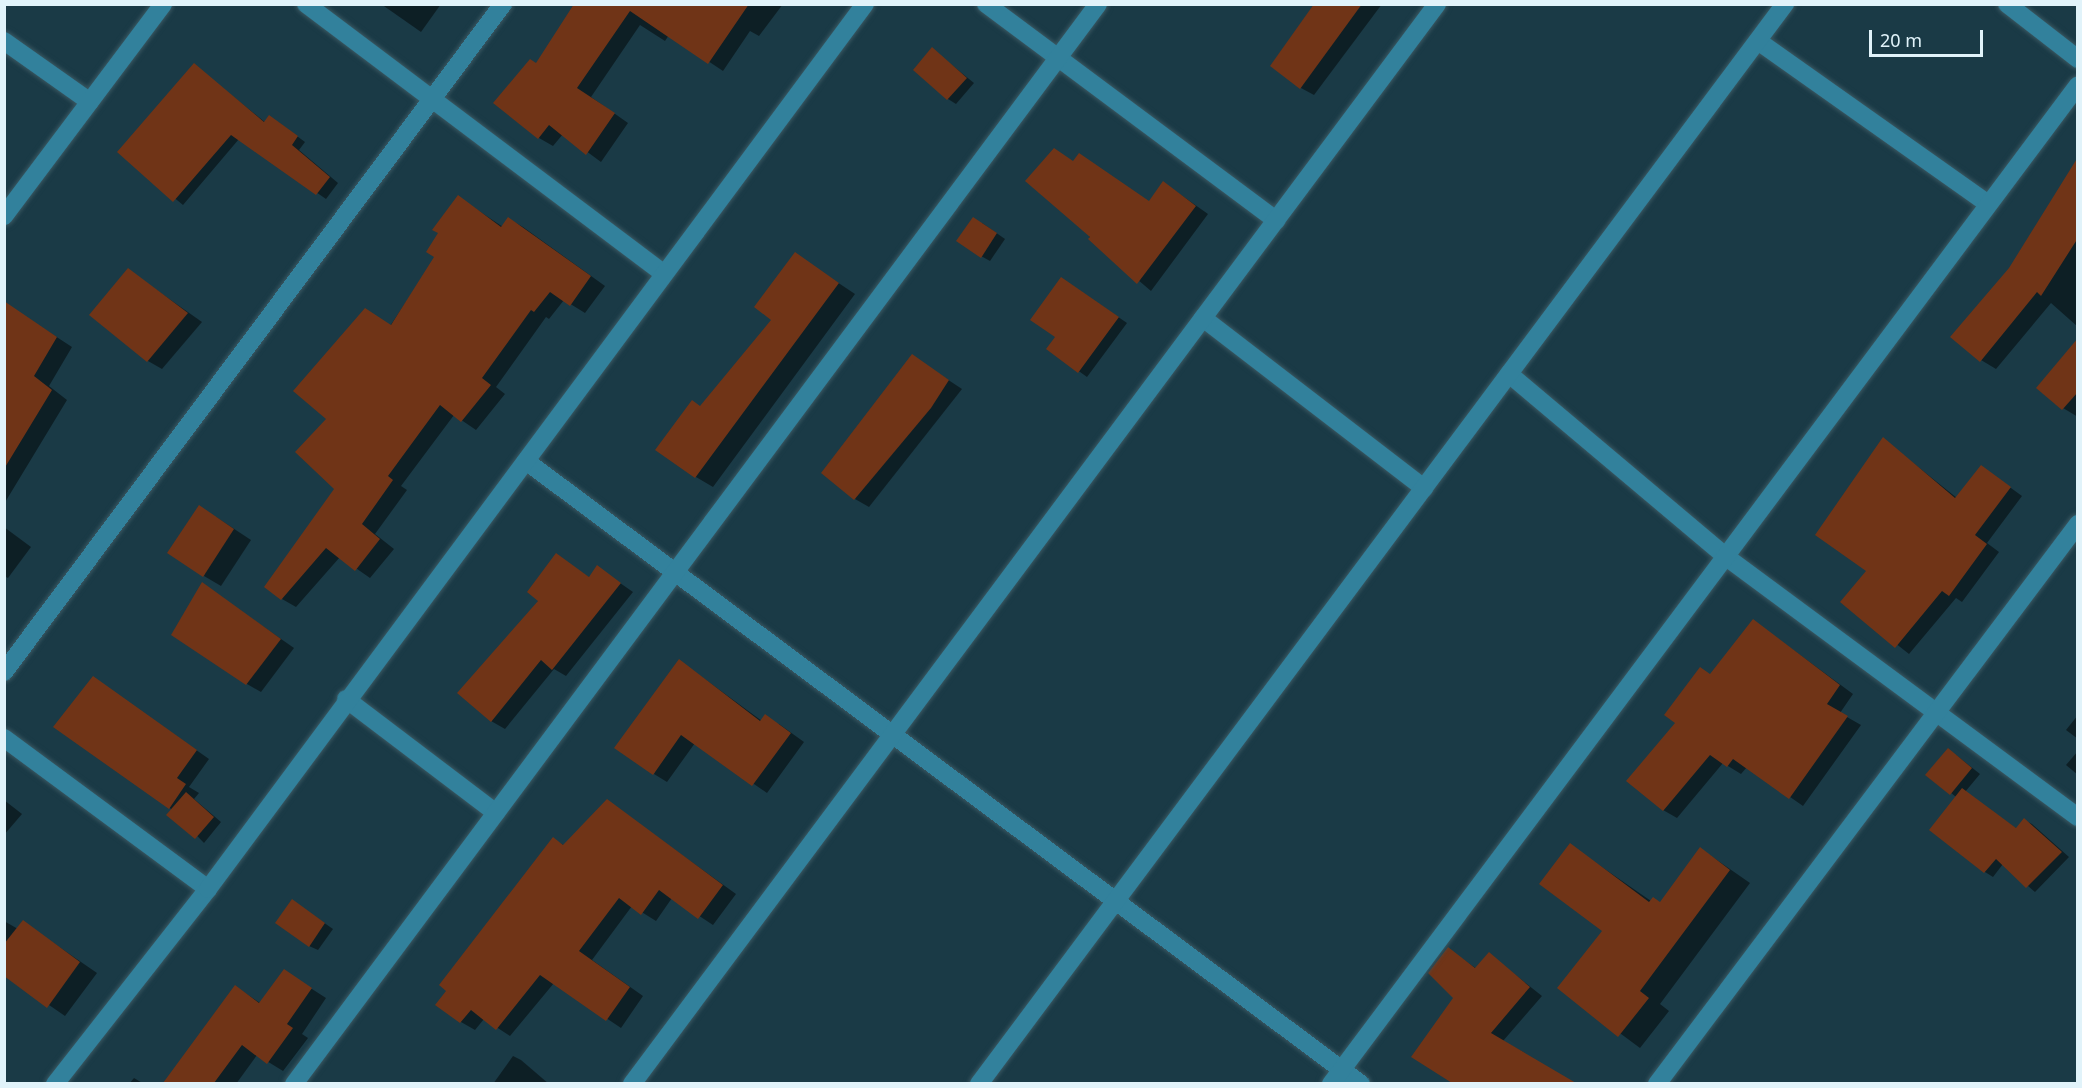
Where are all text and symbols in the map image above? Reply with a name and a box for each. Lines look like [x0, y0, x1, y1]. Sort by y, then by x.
scale bar [1872, 18, 1986, 56]
text: 20 m [1880, 28, 1922, 52]

